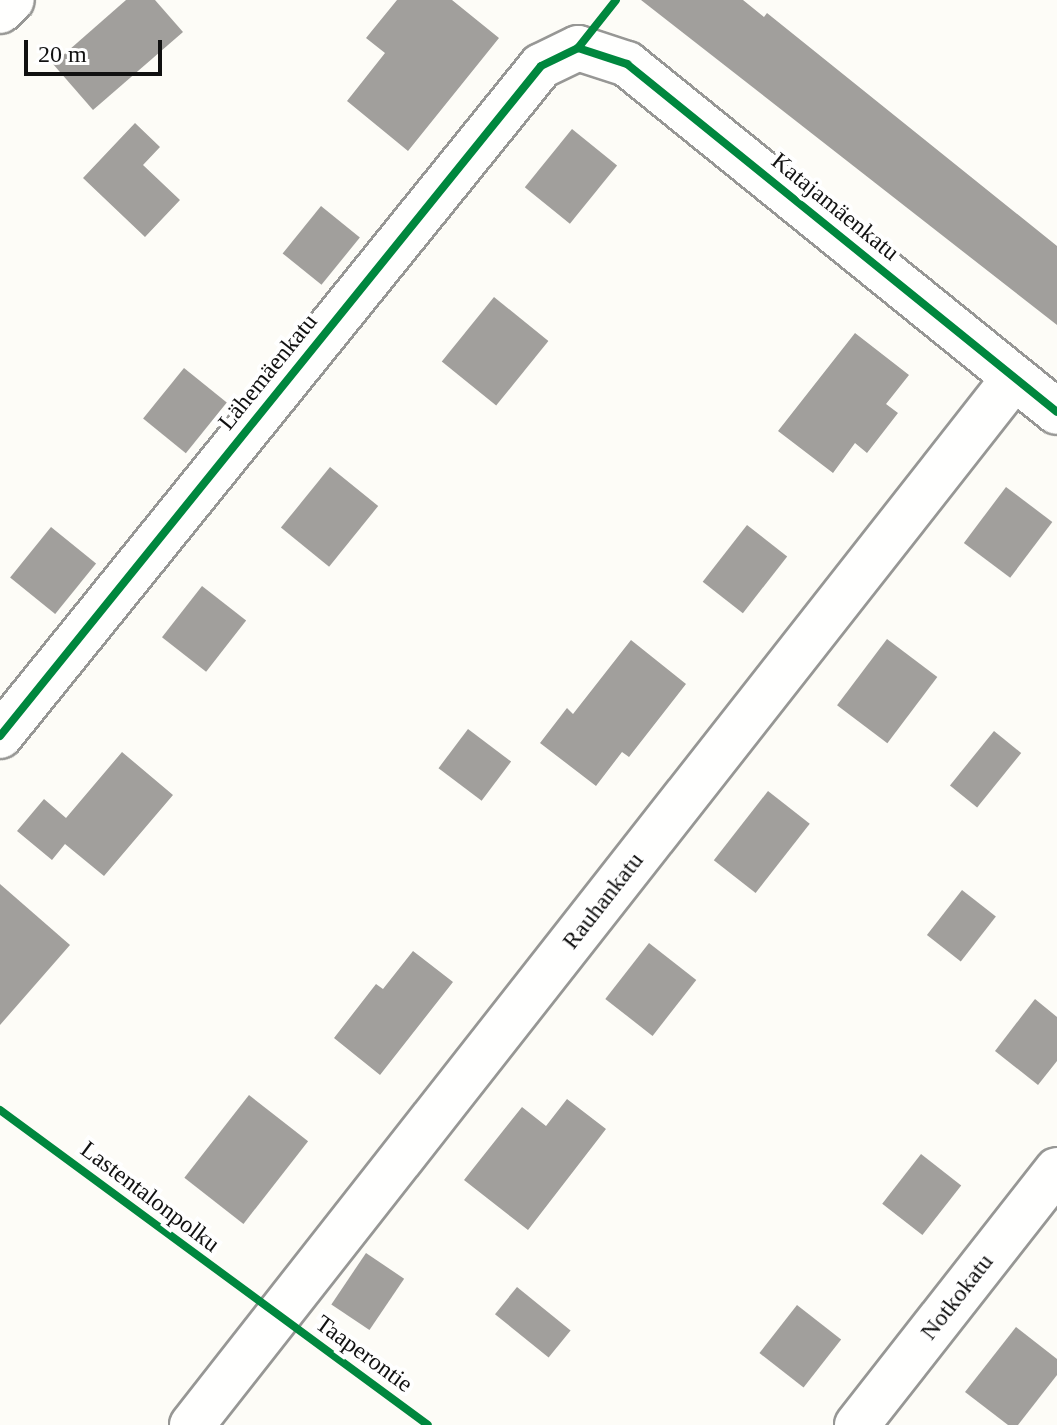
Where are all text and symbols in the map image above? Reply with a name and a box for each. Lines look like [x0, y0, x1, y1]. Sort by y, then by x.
scale bar [28, 24, 166, 74]
text: 20 m [38, 41, 87, 67]
street label: Katajamäenkatu [765, 147, 905, 267]
street label: Lähemäenkatu [212, 308, 324, 436]
street label: Rauhankatu [556, 847, 650, 955]
street label: Lastentalonpolku [75, 1135, 225, 1259]
street label: Notkokatu [914, 1248, 1000, 1346]
street label: Taaperontie [310, 1309, 418, 1399]

